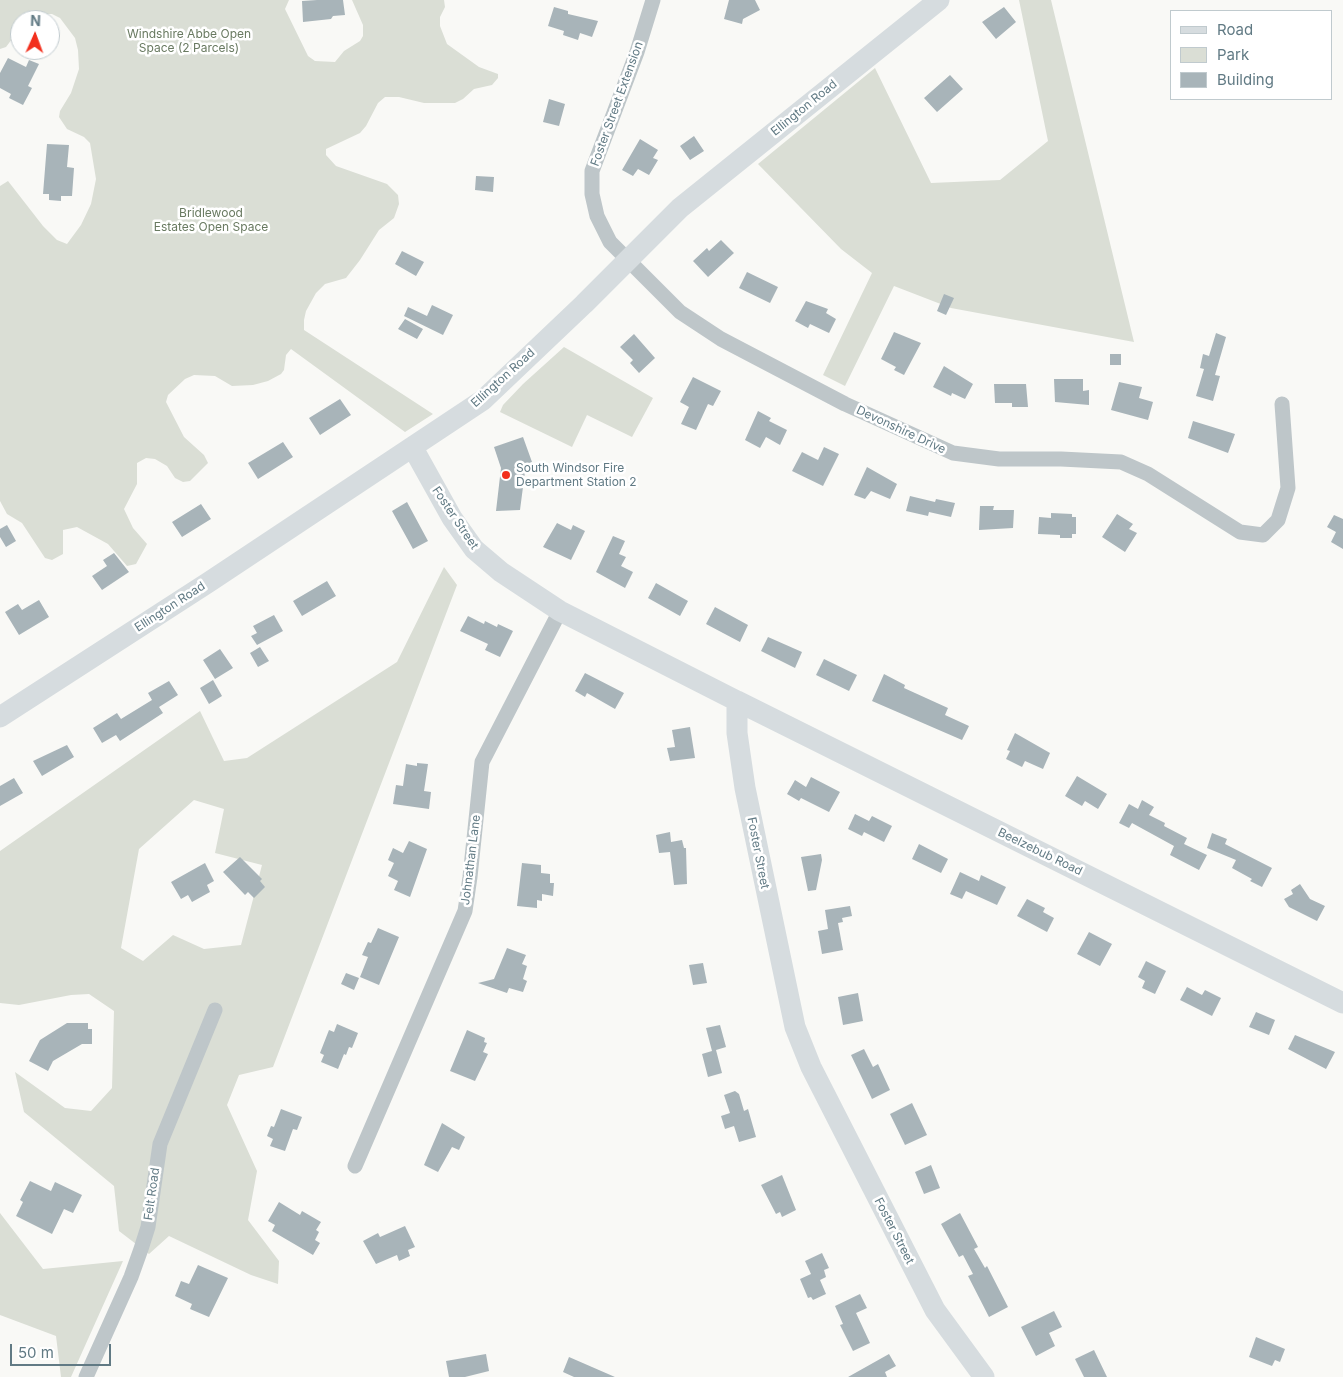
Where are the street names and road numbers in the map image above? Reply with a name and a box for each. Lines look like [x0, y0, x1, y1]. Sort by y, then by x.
street label: Foster Street Extension [588, 40, 646, 168]
street label: Ellington Road [768, 77, 840, 139]
street label: Ellington Road [468, 346, 538, 410]
street label: Devonshire Drive [854, 403, 948, 457]
street label: Foster Street [429, 484, 481, 552]
street label: Ellington Road [132, 579, 208, 635]
street label: Johnathan Lane [458, 814, 484, 906]
street label: Foster Street [744, 816, 772, 890]
street label: Beelzebub Road [995, 825, 1085, 879]
street label: Felt Road [141, 1167, 163, 1221]
street label: Foster Street [871, 1195, 917, 1267]

